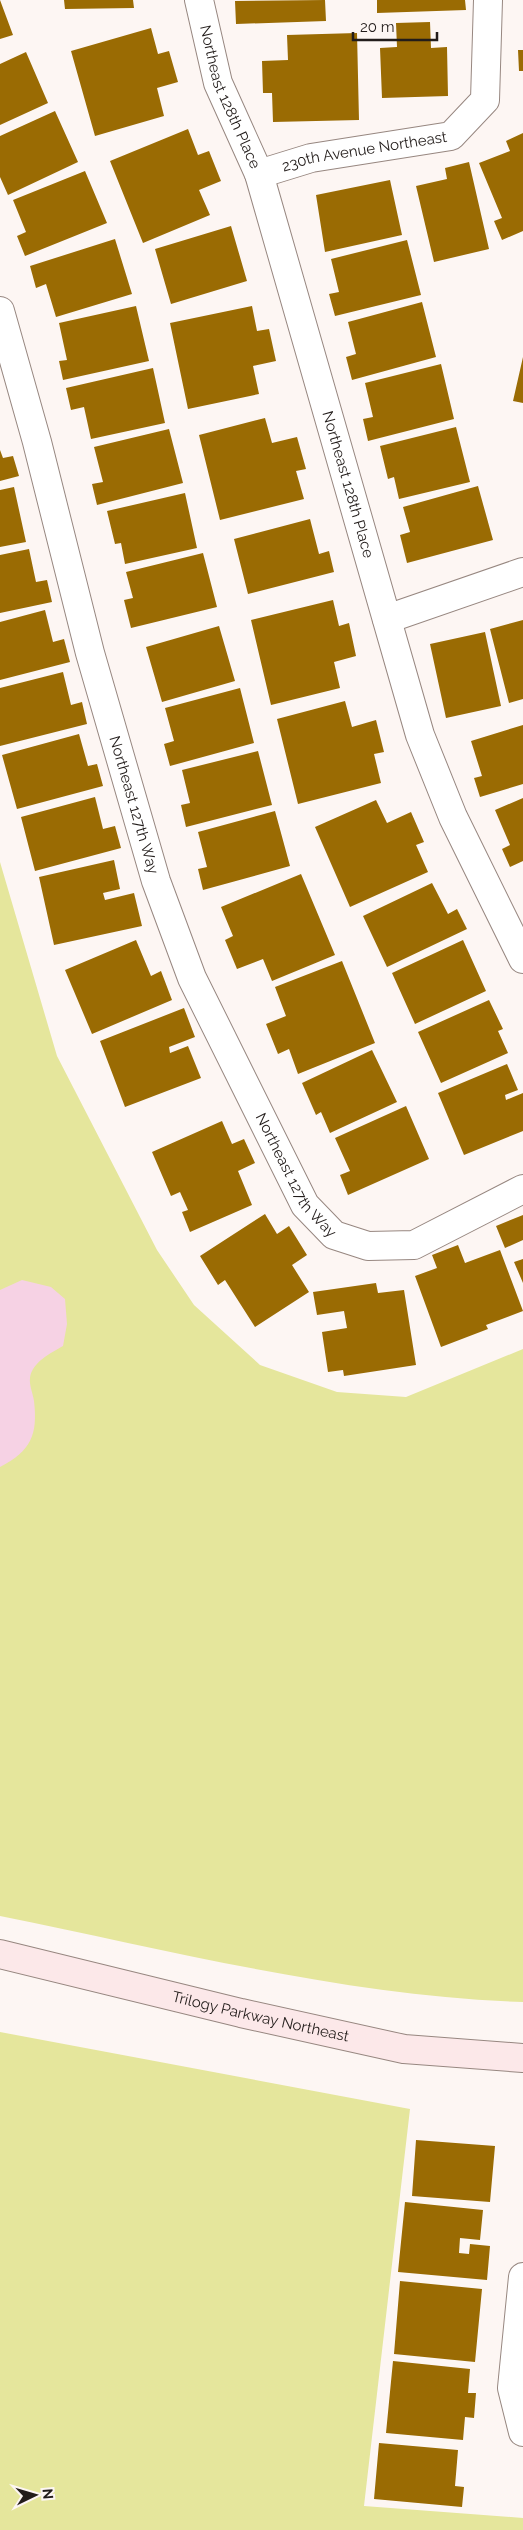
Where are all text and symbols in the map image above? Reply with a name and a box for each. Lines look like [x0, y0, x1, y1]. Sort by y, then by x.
scale bar [353, 10, 437, 42]
text: 20 m [360, 18, 395, 36]
street label: Northeast 128th Place [196, 23, 264, 171]
street label: 230th Avenue Northeast [280, 128, 448, 175]
street label: Northeast 128th Place [319, 409, 378, 560]
street label: Northeast 127th Way [106, 734, 163, 876]
street label: Northeast 127th Way [252, 1110, 340, 1241]
street label: Trilogy Parkway Northeast [170, 1987, 351, 2046]
north arrow [10, 2470, 60, 2520]
text: N [40, 2488, 56, 2500]

